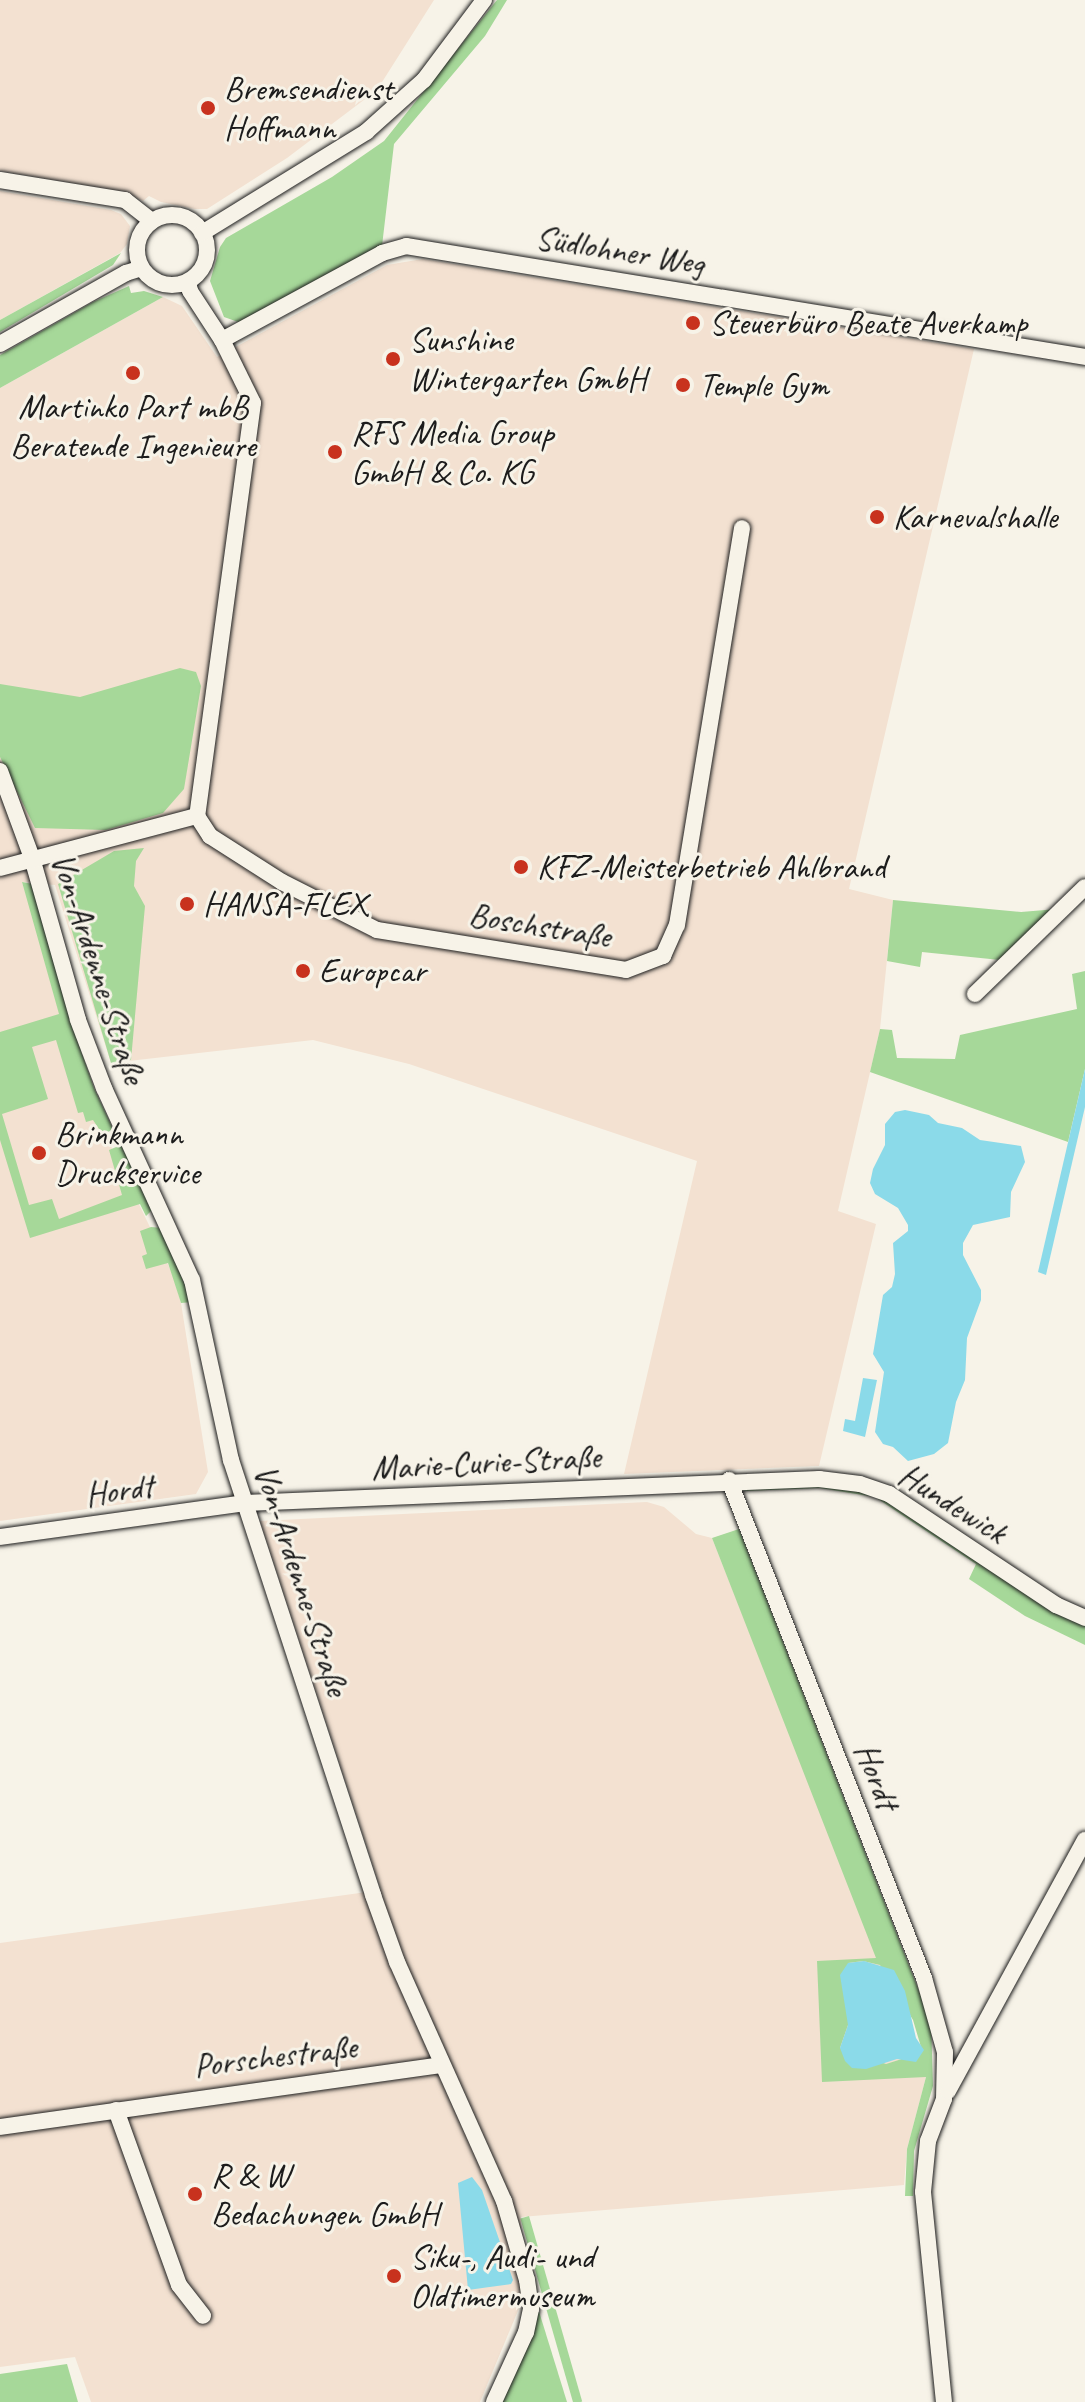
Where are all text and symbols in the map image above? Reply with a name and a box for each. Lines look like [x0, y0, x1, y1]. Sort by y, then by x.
place label: Bremsendienst Hoffmann [224, 68, 393, 148]
marker: Bremsendienst Hoffmann [199, 99, 217, 117]
street label: Südlohner Weg [533, 217, 707, 283]
place label: Steuerbüro Beate Averkamp [709, 303, 1026, 343]
marker: Steuerbüro Beate Averkamp [684, 314, 702, 332]
place label: Sunshine Wintergarten GmbH [409, 319, 645, 398]
marker: Sunshine Wintergarten GmbH [384, 350, 402, 368]
marker: Martinko Part mbB Beratende Ingenieure [124, 364, 142, 382]
place label: Temple Gym [699, 365, 828, 405]
marker: Temple Gym [674, 376, 692, 394]
place label: Martinko Part mbB Beratende Ingenieure [10, 386, 256, 466]
place label: RFS Media Group GmbH & Co. KG [351, 412, 553, 492]
marker: RFS Media Group GmbH & Co. KG [326, 443, 344, 461]
place label: Karnevalshalle [893, 497, 1057, 537]
marker: Karnevalshalle [868, 508, 886, 526]
street label: Von-Ardenne-Straße [42, 847, 156, 1089]
place label: KFZ-Meisterbetrieb Ahlbrand [537, 847, 886, 887]
marker: KFZ-Meisterbetrieb Ahlbrand [512, 858, 530, 876]
place label: HANSA-FLEX [203, 884, 366, 924]
street label: Boschstraße [466, 894, 614, 956]
marker: HANSA-FLEX [178, 895, 196, 913]
place label: Europcar [319, 951, 426, 991]
marker: Europcar [294, 962, 312, 980]
place label: Brinkmann Druckservice [55, 1113, 200, 1192]
marker: Brinkmann Druckservice [30, 1144, 48, 1162]
street label: Marie-Curie-Straße [370, 1436, 602, 1488]
street label: Hundewick [891, 1454, 1015, 1552]
street label: Von-Ardenne-Straße [245, 1459, 359, 1701]
street label: Hordt [82, 1465, 156, 1515]
street label: Hordt [846, 1737, 908, 1815]
street label: Porschestraße [191, 2026, 359, 2086]
place label: R & W Bedachungen GmbH [211, 2154, 439, 2234]
marker: R & W Bedachungen GmbH [186, 2185, 204, 2203]
place label: Siku-, Audi- und Oldtimermuseum [410, 2236, 594, 2316]
marker: Siku-, Audi- und Oldtimermuseum [385, 2267, 403, 2285]

